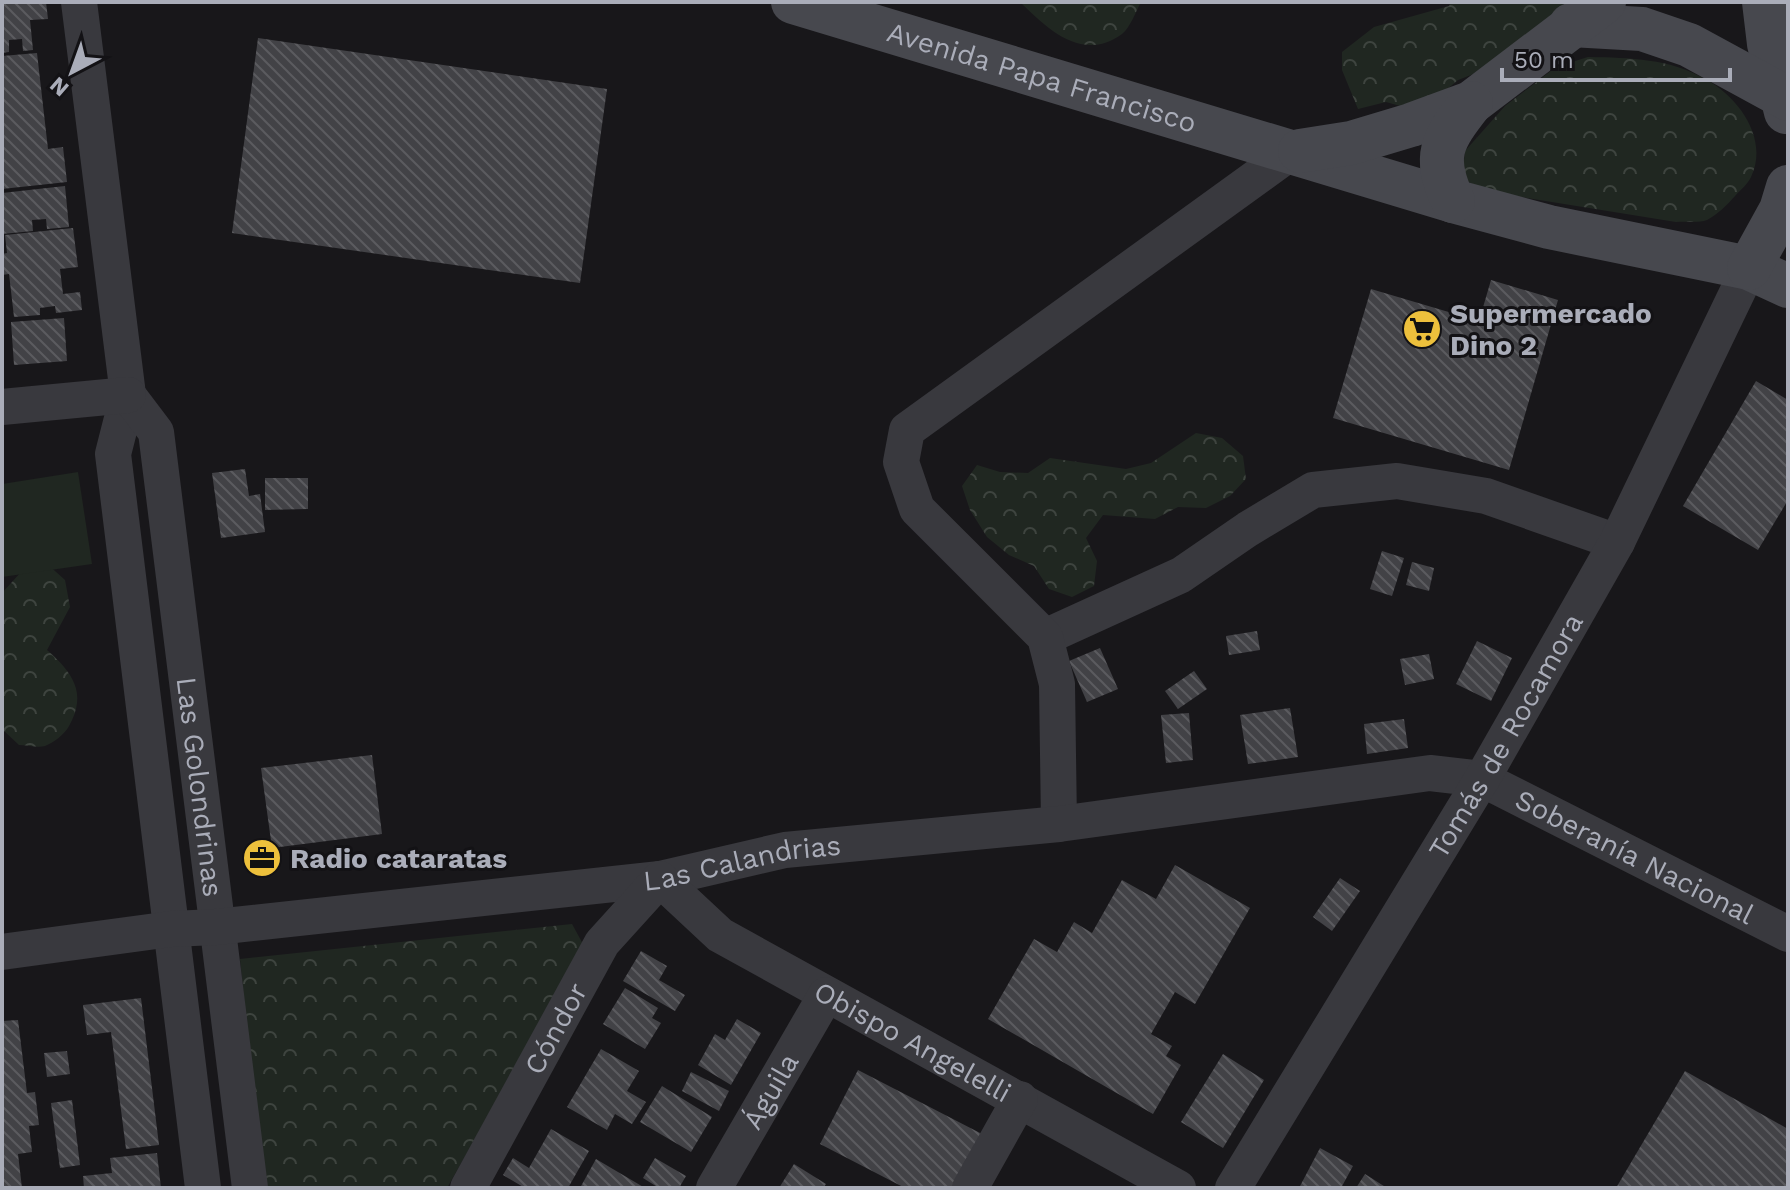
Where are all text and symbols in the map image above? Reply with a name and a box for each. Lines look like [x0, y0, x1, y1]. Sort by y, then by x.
street label: Avenida Papa Francisco [883, 15, 1201, 139]
north arrow [32, 32, 112, 112]
scale bar [1502, 32, 1730, 82]
text: 50 m [1514, 46, 1574, 74]
text: N [45, 72, 74, 102]
place label: Supermercado Dino 2 [1450, 297, 1652, 362]
supermarket icon: Supermercado Dino 2 [1401, 308, 1443, 350]
street label: Tomás de Rocamora [1421, 607, 1589, 864]
street label: Las Golondrinas [170, 675, 230, 899]
street label: Soberanía Nacional [1510, 782, 1760, 931]
street label: Las Calandrias [642, 828, 842, 897]
office icon: Radio cataratas [241, 837, 283, 879]
place label: Radio cataratas [290, 842, 507, 875]
street label: Obispo Angelelli [809, 974, 1017, 1109]
street label: Cóndor [517, 977, 594, 1080]
street label: Águila [735, 1047, 805, 1135]

